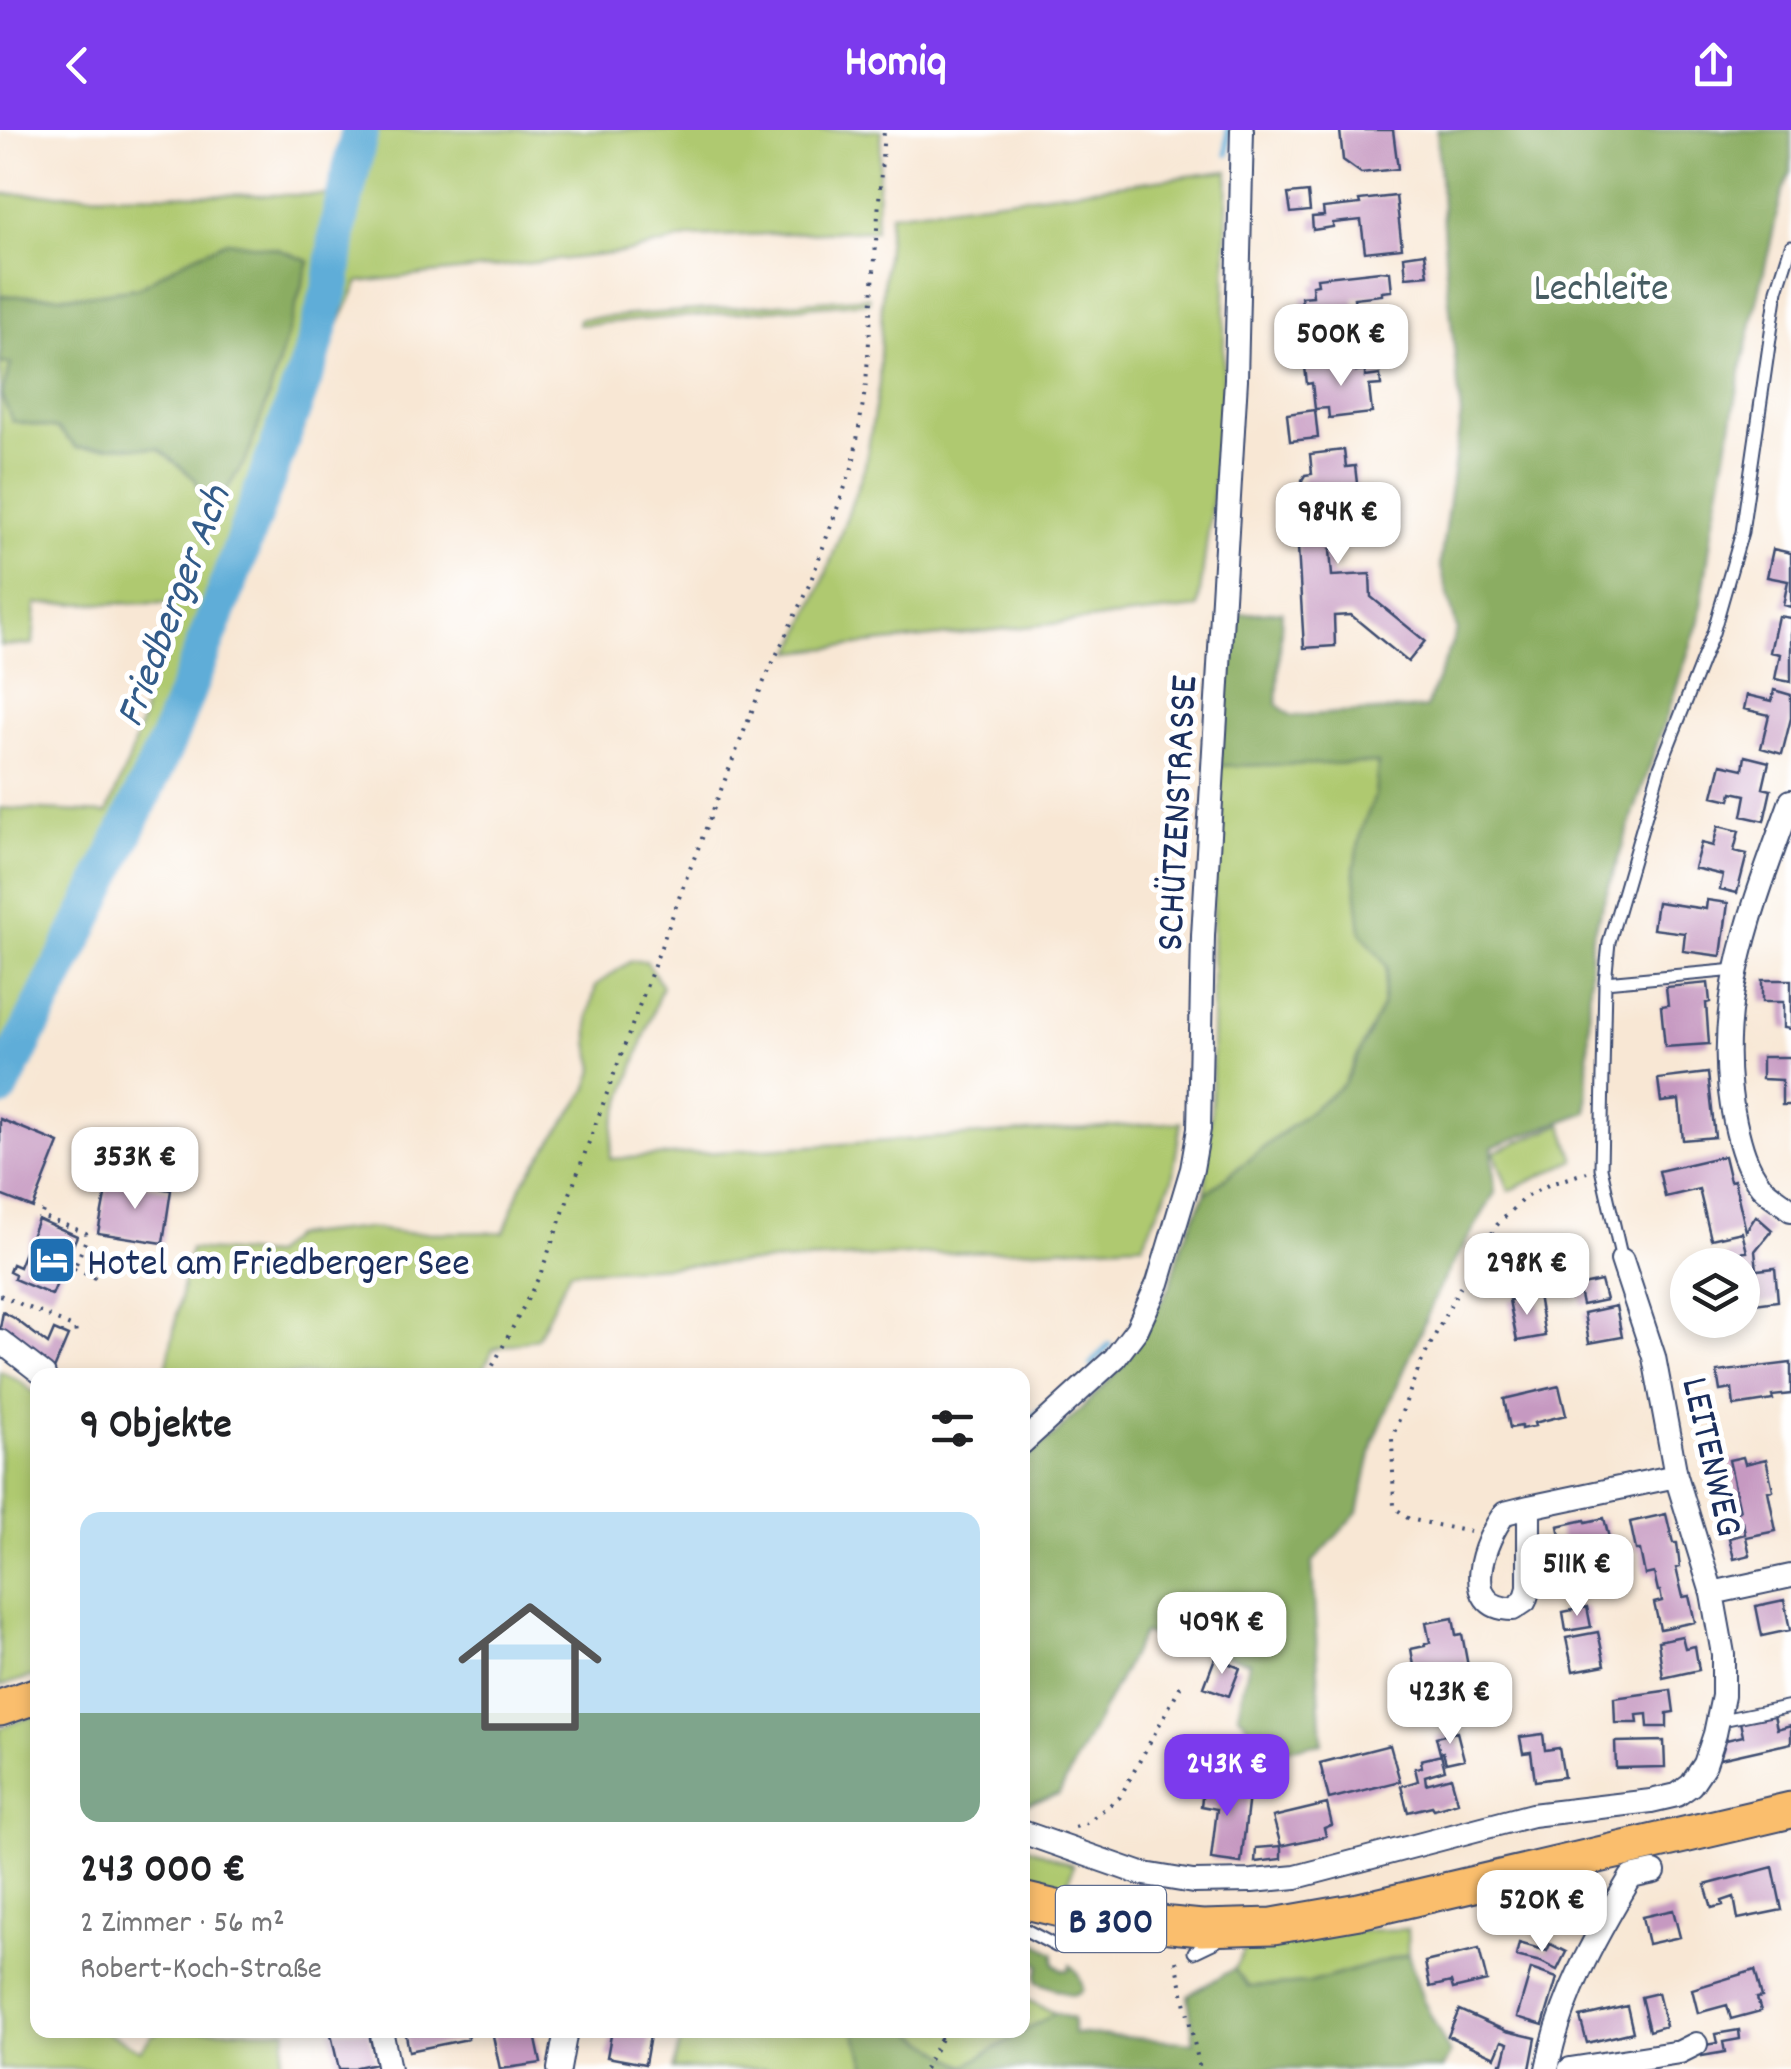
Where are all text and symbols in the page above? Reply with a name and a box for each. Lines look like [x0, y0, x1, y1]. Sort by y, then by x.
text: Homiq [844, 33, 947, 97]
icon: back [50, 38, 105, 93]
icon: share [1686, 38, 1741, 93]
park label: Lechleite [1533, 263, 1669, 320]
pin: 500K € [1260, 304, 1422, 389]
text: 500K € [1296, 313, 1386, 359]
water label: Friedberger Ach [103, 477, 251, 737]
pin: 984K € [1257, 482, 1419, 567]
text: 984K € [1298, 491, 1378, 537]
street label: SCHÜTZENSTRASSE [1145, 674, 1216, 953]
pin: 353K € [54, 1127, 216, 1212]
text: 353K € [93, 1136, 177, 1182]
pin: 298K € [1446, 1233, 1608, 1318]
hotel icon: Hotel am Friedberger See [26, 1234, 78, 1286]
place label: Hotel am Friedberger See [87, 1238, 470, 1295]
text: 298K € [1486, 1242, 1568, 1288]
map controls [1670, 1248, 1760, 1338]
button: layers [1670, 1248, 1760, 1338]
street label: LEITENWEG [1663, 1372, 1755, 1543]
text: 9 Objekte [80, 1398, 232, 1458]
icon: filters [925, 1401, 980, 1456]
pin: 511K € [1496, 1534, 1658, 1619]
text: 511K € [1543, 1543, 1611, 1589]
icon: home [440, 1577, 620, 1757]
pin: 409K € [1141, 1592, 1303, 1677]
text: 409K € [1179, 1601, 1265, 1647]
pin: 423K € [1369, 1662, 1531, 1747]
text: 423K € [1409, 1671, 1491, 1717]
pin: 243K € [1146, 1734, 1308, 1819]
text: 243K € [1186, 1743, 1268, 1789]
text: 243 000 € [80, 1842, 246, 1902]
pin: 520K € [1461, 1870, 1623, 1955]
text: 520K € [1499, 1879, 1585, 1925]
road number: B 300 [1056, 1886, 1166, 1952]
text: 2 Zimmer · 56 m² [80, 1902, 285, 1948]
text: Robert-Koch-Straße [80, 1948, 322, 1994]

